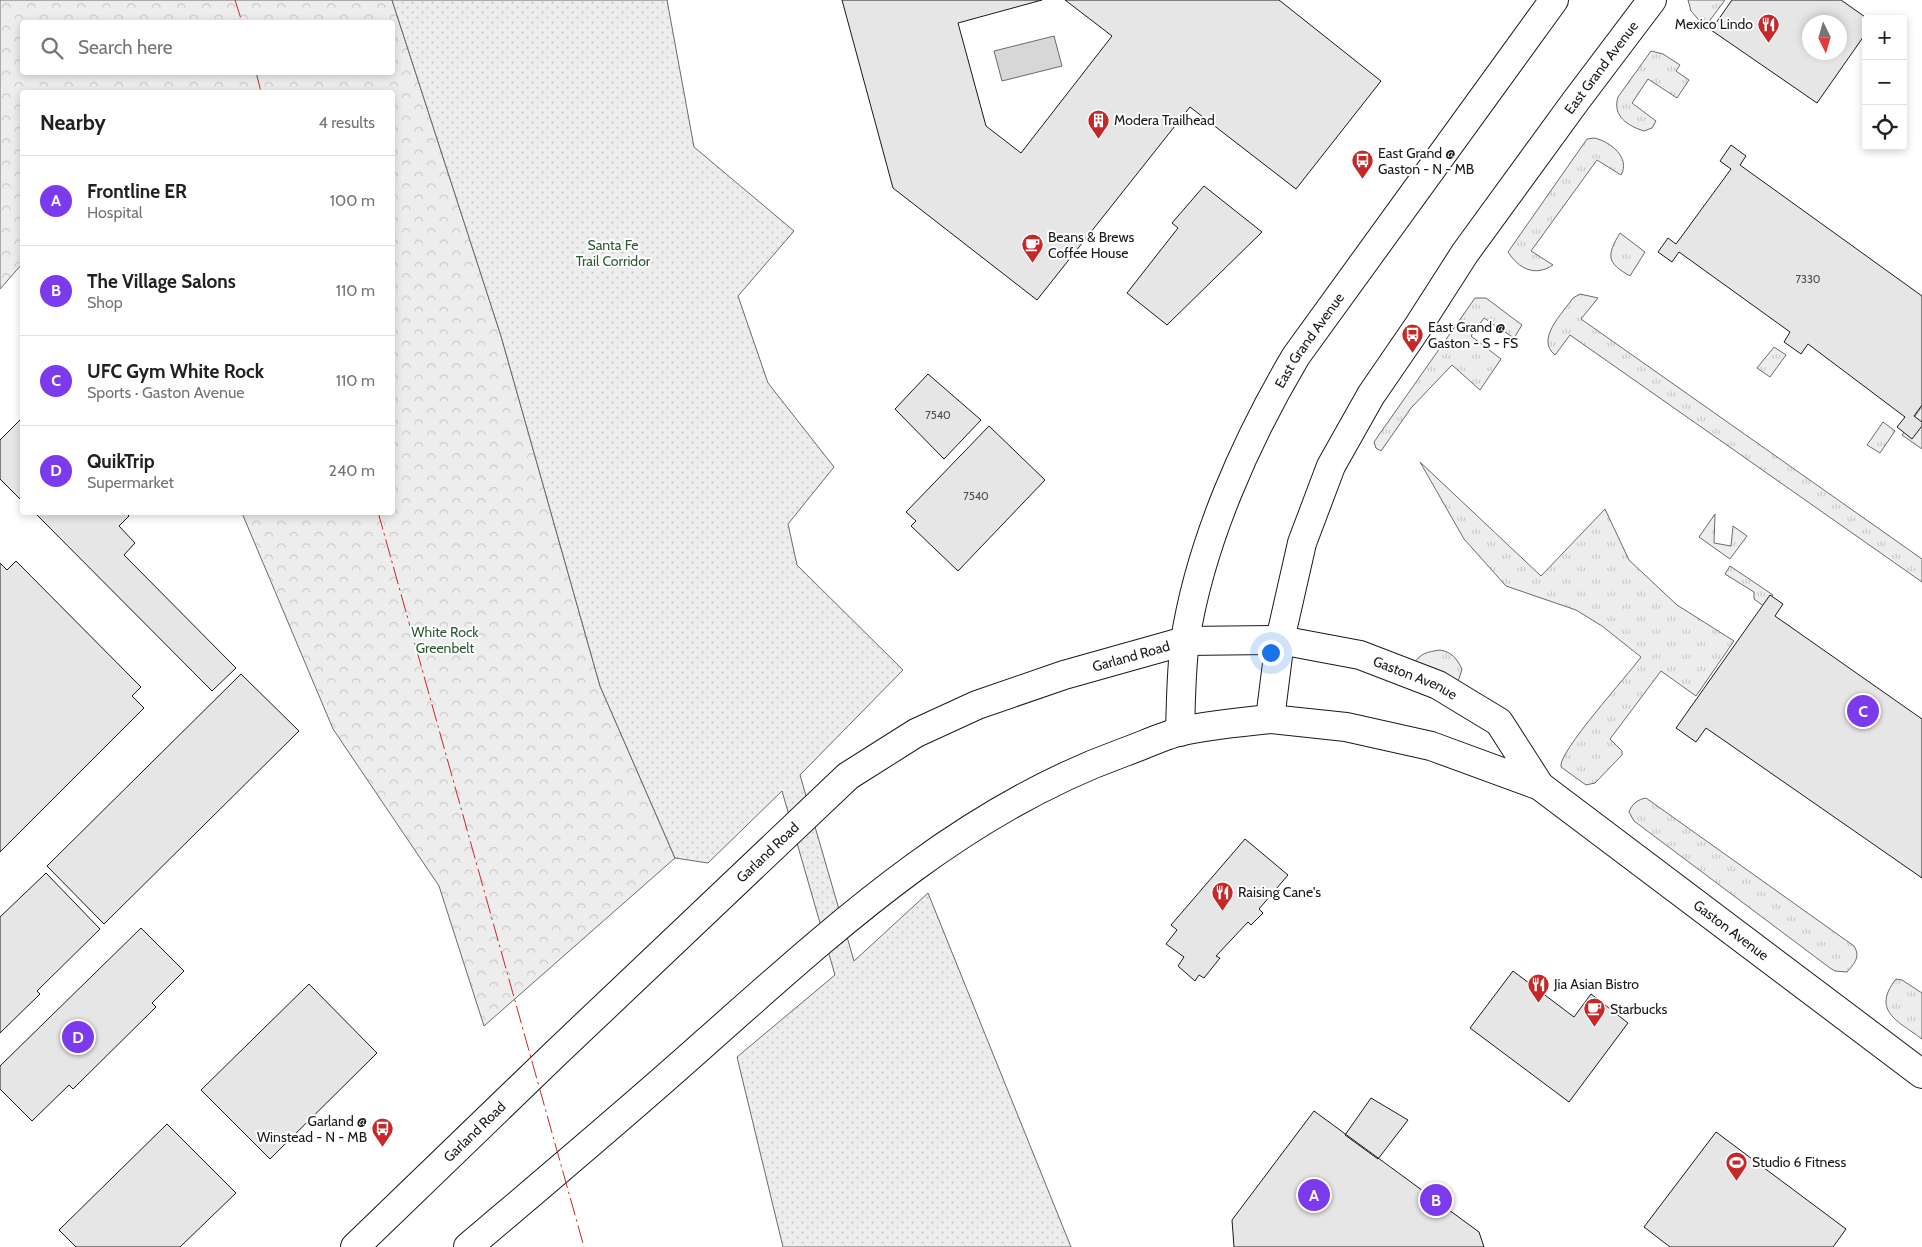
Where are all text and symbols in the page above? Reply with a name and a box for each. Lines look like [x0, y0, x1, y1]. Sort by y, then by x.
restaurant icon: Mexico Lindo [1757, 12, 1781, 43]
place label: Mexico Lindo [1675, 15, 1753, 33]
north arrow [1802, 15, 1847, 60]
map controls [1862, 15, 1907, 150]
button: + [1862, 15, 1907, 60]
street label: East Grand Avenue [1560, 17, 1642, 118]
search box [20, 20, 395, 75]
icon: search [38, 34, 66, 62]
text: Search here [78, 36, 172, 59]
button: − [1862, 60, 1907, 105]
button: locate [1862, 105, 1907, 150]
building icon: Modera Trailhead [1086, 108, 1110, 139]
text: Nearby [40, 110, 106, 135]
place label: Modera Trailhead [1114, 111, 1215, 129]
text: 4 results [318, 113, 375, 132]
place label: East Grand @ Gaston - N - MB [1378, 144, 1474, 178]
bus stop icon: East Grand @ Gaston - N - MB [1350, 149, 1374, 180]
text: Frontline ER [87, 180, 187, 203]
text: A [51, 191, 61, 210]
text: 100 m [330, 191, 375, 210]
text: Hospital [87, 203, 143, 222]
place label: Beans & Brews Coffee House [1048, 228, 1135, 262]
cafe icon: Beans & Brews Coffee House [1020, 233, 1044, 264]
park label: Santa Fe Trail Corridor [576, 236, 651, 270]
text: The Village Salons [87, 270, 236, 293]
house number: 7330 [1795, 272, 1821, 286]
text: B [51, 281, 61, 300]
text: 110 m [336, 281, 375, 300]
street label: East Grand Avenue [1270, 289, 1348, 391]
text: Shop [87, 293, 123, 312]
place label: East Grand @ Gaston - S - FS [1428, 318, 1518, 352]
bus stop icon: East Grand @ Gaston - S - FS [1400, 323, 1424, 354]
text: UFC Gym White Rock [87, 360, 264, 383]
text: C [51, 371, 61, 390]
text: 110 m [336, 371, 375, 390]
text: Sports · Gaston Avenue [87, 383, 245, 402]
house number: 7540 [925, 408, 951, 422]
text: QuikTrip [87, 450, 155, 473]
text: D [50, 461, 62, 480]
text: 240 m [329, 461, 375, 480]
text: Supermarket [87, 473, 174, 492]
house number: 7540 [963, 489, 989, 503]
park label: White Rock Greenbelt [411, 623, 479, 657]
street label: Garland Road [1090, 637, 1172, 676]
your location [1258, 640, 1284, 666]
street label: Gaston Avenue [1371, 652, 1461, 704]
pin: C [1847, 692, 1879, 730]
street label: Garland Road [732, 818, 803, 886]
restaurant icon: Raising Cane's [1210, 880, 1234, 911]
place label: Raising Cane's [1238, 883, 1321, 901]
street label: Gaston Avenue [1690, 896, 1772, 964]
restaurant icon: Jia Asian Bistro [1526, 972, 1550, 1003]
place label: Jia Asian Bistro [1553, 975, 1639, 993]
cafe icon: Starbucks [1582, 997, 1606, 1028]
place label: Starbucks [1610, 1000, 1668, 1018]
pin: D [62, 1018, 94, 1056]
street label: Garland Road [439, 1098, 509, 1166]
place label: Garland @ Winstead - N - MB [257, 1112, 367, 1146]
bus stop icon: Garland @ Winstead - N - MB [371, 1117, 395, 1148]
sports icon: Studio 6 Fitness [1724, 1150, 1748, 1181]
place label: Studio 6 Fitness [1752, 1153, 1846, 1171]
pin: A [1298, 1176, 1330, 1214]
pin: B [1420, 1181, 1452, 1219]

